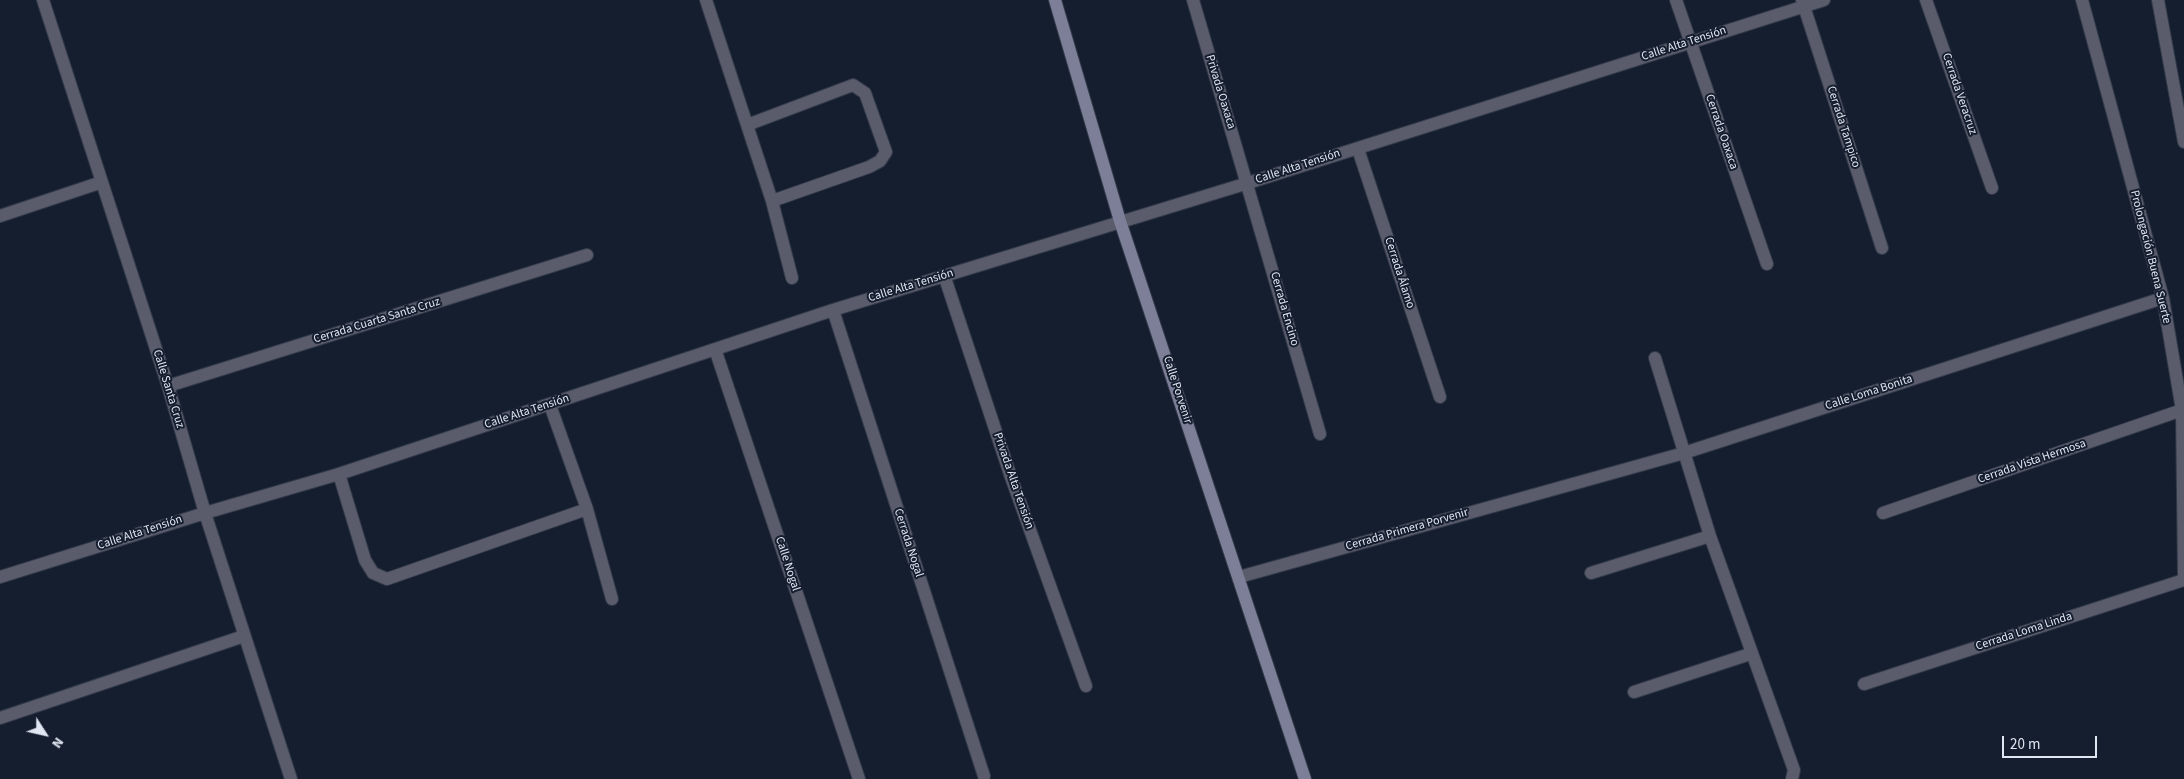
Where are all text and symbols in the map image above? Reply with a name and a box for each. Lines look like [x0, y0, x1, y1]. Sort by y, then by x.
street label: Calle Alta Tensión [1640, 23, 1728, 65]
street label: Cerrada Veracruz [1938, 51, 1980, 137]
street label: Privada Oaxaca [1202, 53, 1238, 131]
street label: Cerrada Tampico [1823, 84, 1863, 170]
street label: Cerrada Oaxaca [1701, 92, 1741, 172]
street label: Calle Alta Tensión [1254, 146, 1342, 188]
street label: Prolongación Buena Suerte [2126, 189, 2174, 325]
street label: Cerrada Álamo [1381, 236, 1417, 310]
street label: Calle Alta Tensión [867, 266, 955, 306]
street label: Cerrada Encino [1267, 270, 1301, 348]
street label: Cerrada Cuarta Santa Cruz [312, 295, 442, 347]
street label: Calle Santa Cruz [149, 348, 187, 430]
street label: Calle Porvenir [1159, 354, 1195, 426]
street label: Calle Loma Bonita [1824, 372, 1914, 414]
street label: Calle Alta Tensión [483, 391, 571, 433]
street label: Privada Alta Tensión [990, 431, 1036, 531]
street label: Cerrada Vista Hermosa [1976, 437, 2088, 487]
street label: Cerrada Primera Porvenir [1344, 506, 1470, 554]
street label: Cerrada Nogal [890, 507, 926, 579]
street label: Calle Alta Tensión [96, 512, 184, 554]
street label: Calle Nogal [771, 535, 803, 593]
street label: Cerrada Loma Linda [1974, 610, 2074, 654]
north arrow [20, 709, 70, 759]
scale bar [2004, 726, 2099, 758]
text: N [46, 733, 68, 752]
text: 20 m [2010, 734, 2040, 755]

